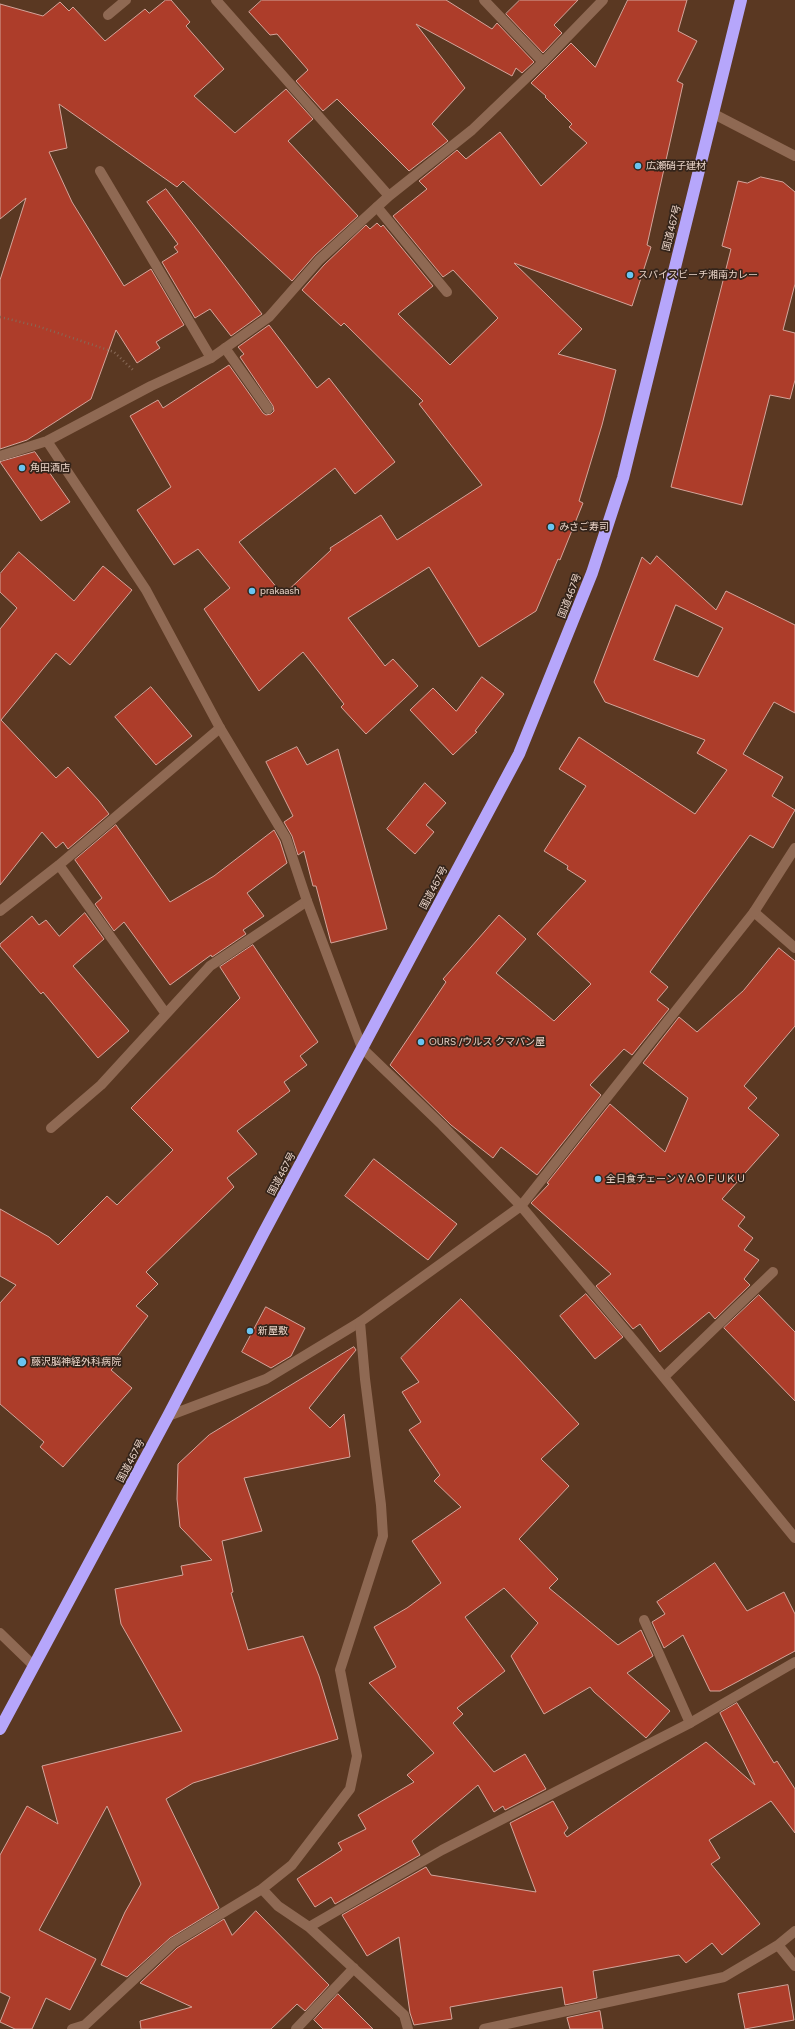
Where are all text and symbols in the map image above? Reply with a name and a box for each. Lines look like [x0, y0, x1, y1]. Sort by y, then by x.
place label: 広瀬硝子建材 [646, 160, 706, 172]
marker: 広瀬硝子建材 [633, 161, 643, 171]
street label: 国道467号 [660, 204, 684, 252]
place label: スパイスビーチ湘南カレー [638, 269, 758, 281]
marker: スパイスビーチ湘南カレー [625, 270, 635, 280]
place label: 角田酒店 [30, 462, 70, 474]
marker: 角田酒店 [17, 463, 27, 473]
place label: みさご寿司 [559, 521, 609, 533]
marker: みさご寿司 [546, 522, 556, 532]
street label: 国道467号 [556, 572, 584, 620]
place label: prakaash [260, 585, 300, 597]
marker: prakaash [247, 586, 257, 596]
street label: 国道467号 [418, 864, 450, 912]
place label: OURS /ウルス クマパン屋 [429, 1036, 545, 1048]
marker: OURS /ウルス クマパン屋 [416, 1037, 426, 1047]
street label: 国道467号 [266, 1150, 298, 1198]
place label: 全日食チェーンＹＡＯＦＵＫＵ [606, 1173, 746, 1185]
marker: 全日食チェーンＹＡＯＦＵＫＵ [593, 1174, 603, 1184]
place label: 新屋敷 [258, 1325, 288, 1337]
marker: 新屋敷 [245, 1326, 255, 1336]
marker: 藤沢脳神経外科病院 [16, 1356, 28, 1368]
place label: 藤沢脳神経外科病院 [31, 1356, 121, 1368]
street label: 国道467号 [115, 1437, 147, 1485]

